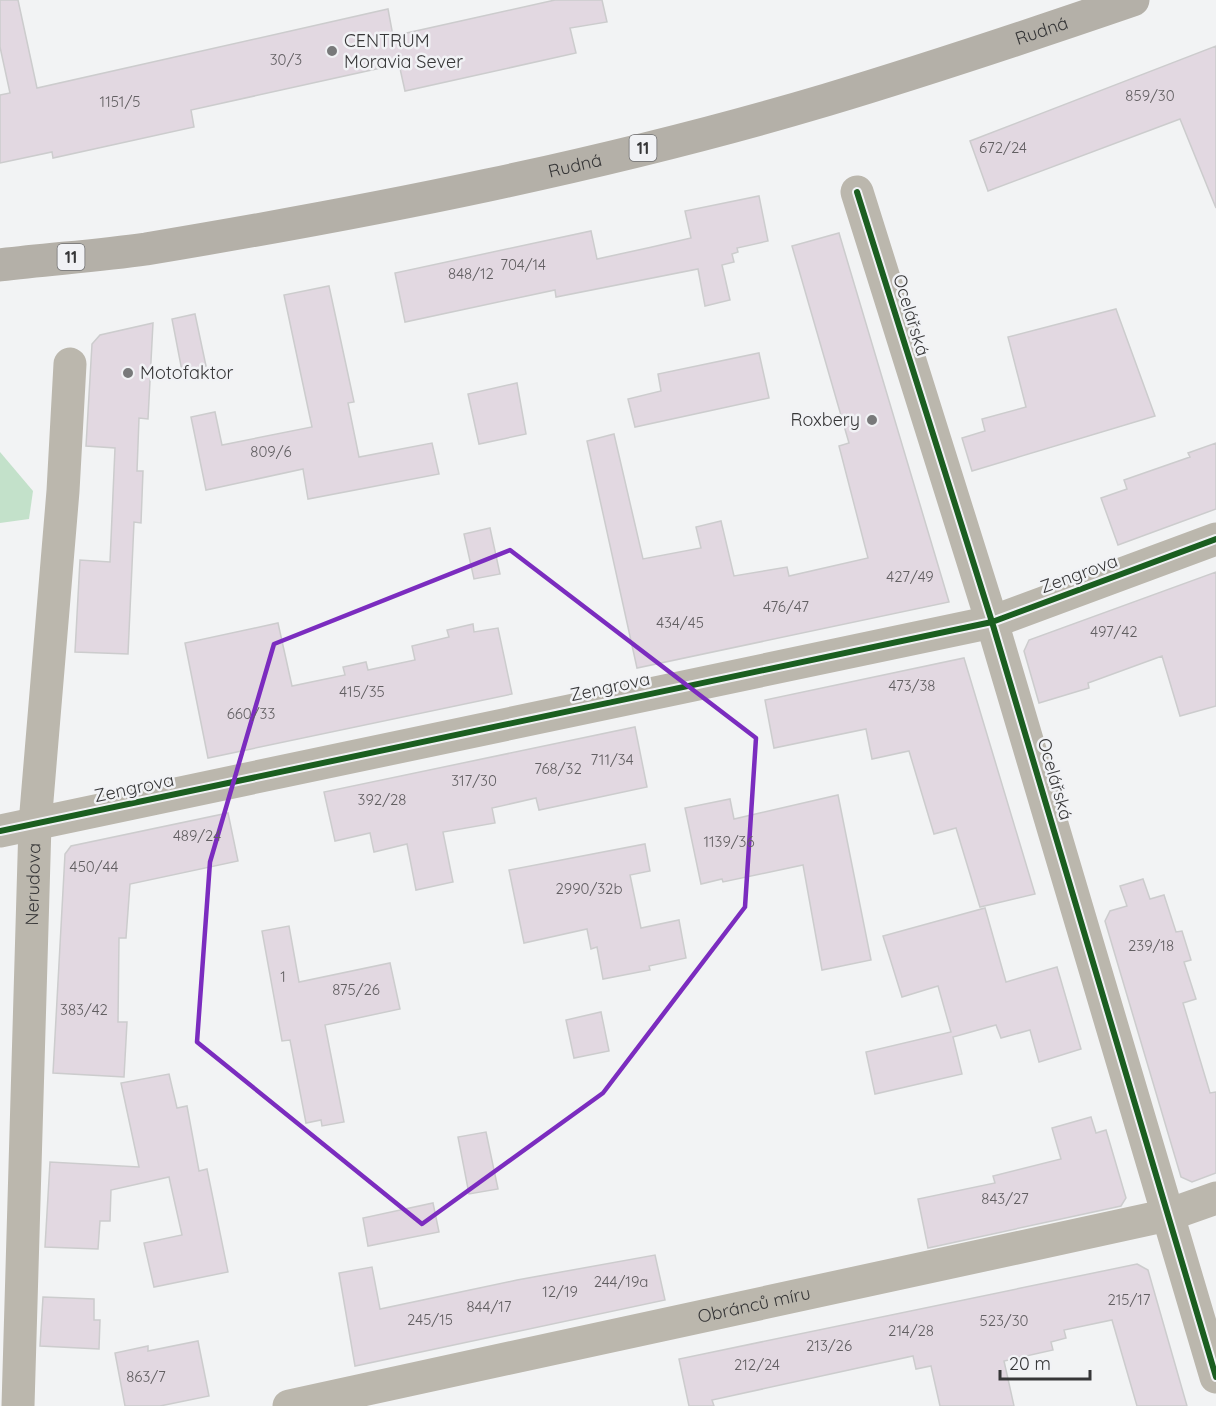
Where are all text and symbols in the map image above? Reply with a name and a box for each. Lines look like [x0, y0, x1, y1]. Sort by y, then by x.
street label: Rudná [1012, 11, 1071, 50]
place label: CENTRUM Moravia Sever [344, 29, 463, 73]
marker: CENTRUM Moravia Sever [325, 44, 339, 58]
house number: 30/3 [270, 50, 302, 69]
house number: 859/30 [1125, 86, 1175, 105]
house number: 1151/5 [100, 92, 140, 111]
road number: 11 [630, 135, 656, 161]
house number: 672/24 [979, 138, 1027, 157]
street label: Rudná [546, 148, 604, 183]
road number: 11 [58, 244, 84, 270]
house number: 704/14 [500, 255, 546, 274]
house number: 848/12 [448, 264, 494, 283]
street label: Ocelářská [888, 271, 935, 359]
place label: Motofaktor [140, 361, 234, 384]
marker: Motofaktor [121, 366, 135, 380]
place label: Roxbery [790, 408, 860, 431]
marker: Roxbery [865, 413, 879, 427]
house number: 809/6 [250, 442, 292, 461]
street label: Zengrova [1037, 549, 1121, 598]
house number: 427/49 [886, 567, 934, 586]
house number: 476/47 [763, 597, 809, 616]
house number: 434/45 [656, 613, 704, 632]
house number: 497/42 [1090, 622, 1138, 641]
street label: Zengrova [568, 667, 652, 706]
house number: 473/38 [889, 676, 935, 695]
house number: 415/35 [339, 682, 385, 701]
house number: 660/33 [227, 704, 275, 723]
street label: Ocelářská [1033, 735, 1078, 823]
house number: 711/34 [590, 750, 634, 769]
house number: 768/32 [534, 759, 582, 778]
street label: Zengrova [92, 768, 176, 807]
house number: 317/30 [451, 771, 497, 790]
house number: 392/28 [358, 790, 406, 809]
house number: 489/24 [173, 826, 221, 845]
house number: 1139/36 [703, 832, 755, 851]
street label: Nerudova [20, 843, 45, 926]
house number: 450/44 [70, 857, 118, 876]
house number: 2990/32b [555, 879, 623, 898]
house number: 239/18 [1128, 936, 1174, 955]
house number: 1 [280, 967, 286, 986]
house number: 875/26 [332, 980, 380, 999]
house number: 383/42 [60, 1000, 108, 1019]
house number: 843/27 [981, 1189, 1029, 1208]
house number: 244/19a [594, 1272, 648, 1291]
street label: Obránců míru [696, 1281, 813, 1328]
house number: 12/19 [542, 1282, 578, 1301]
house number: 215/17 [1107, 1290, 1151, 1309]
house number: 844/17 [467, 1297, 512, 1316]
house number: 245/15 [407, 1310, 453, 1329]
house number: 523/30 [980, 1311, 1029, 1330]
house number: 214/28 [888, 1321, 934, 1340]
house number: 213/26 [806, 1336, 852, 1355]
scale bar [1000, 1343, 1090, 1381]
text: 20 m [1009, 1352, 1051, 1375]
house number: 212/24 [734, 1355, 780, 1374]
house number: 863/7 [126, 1367, 166, 1386]

